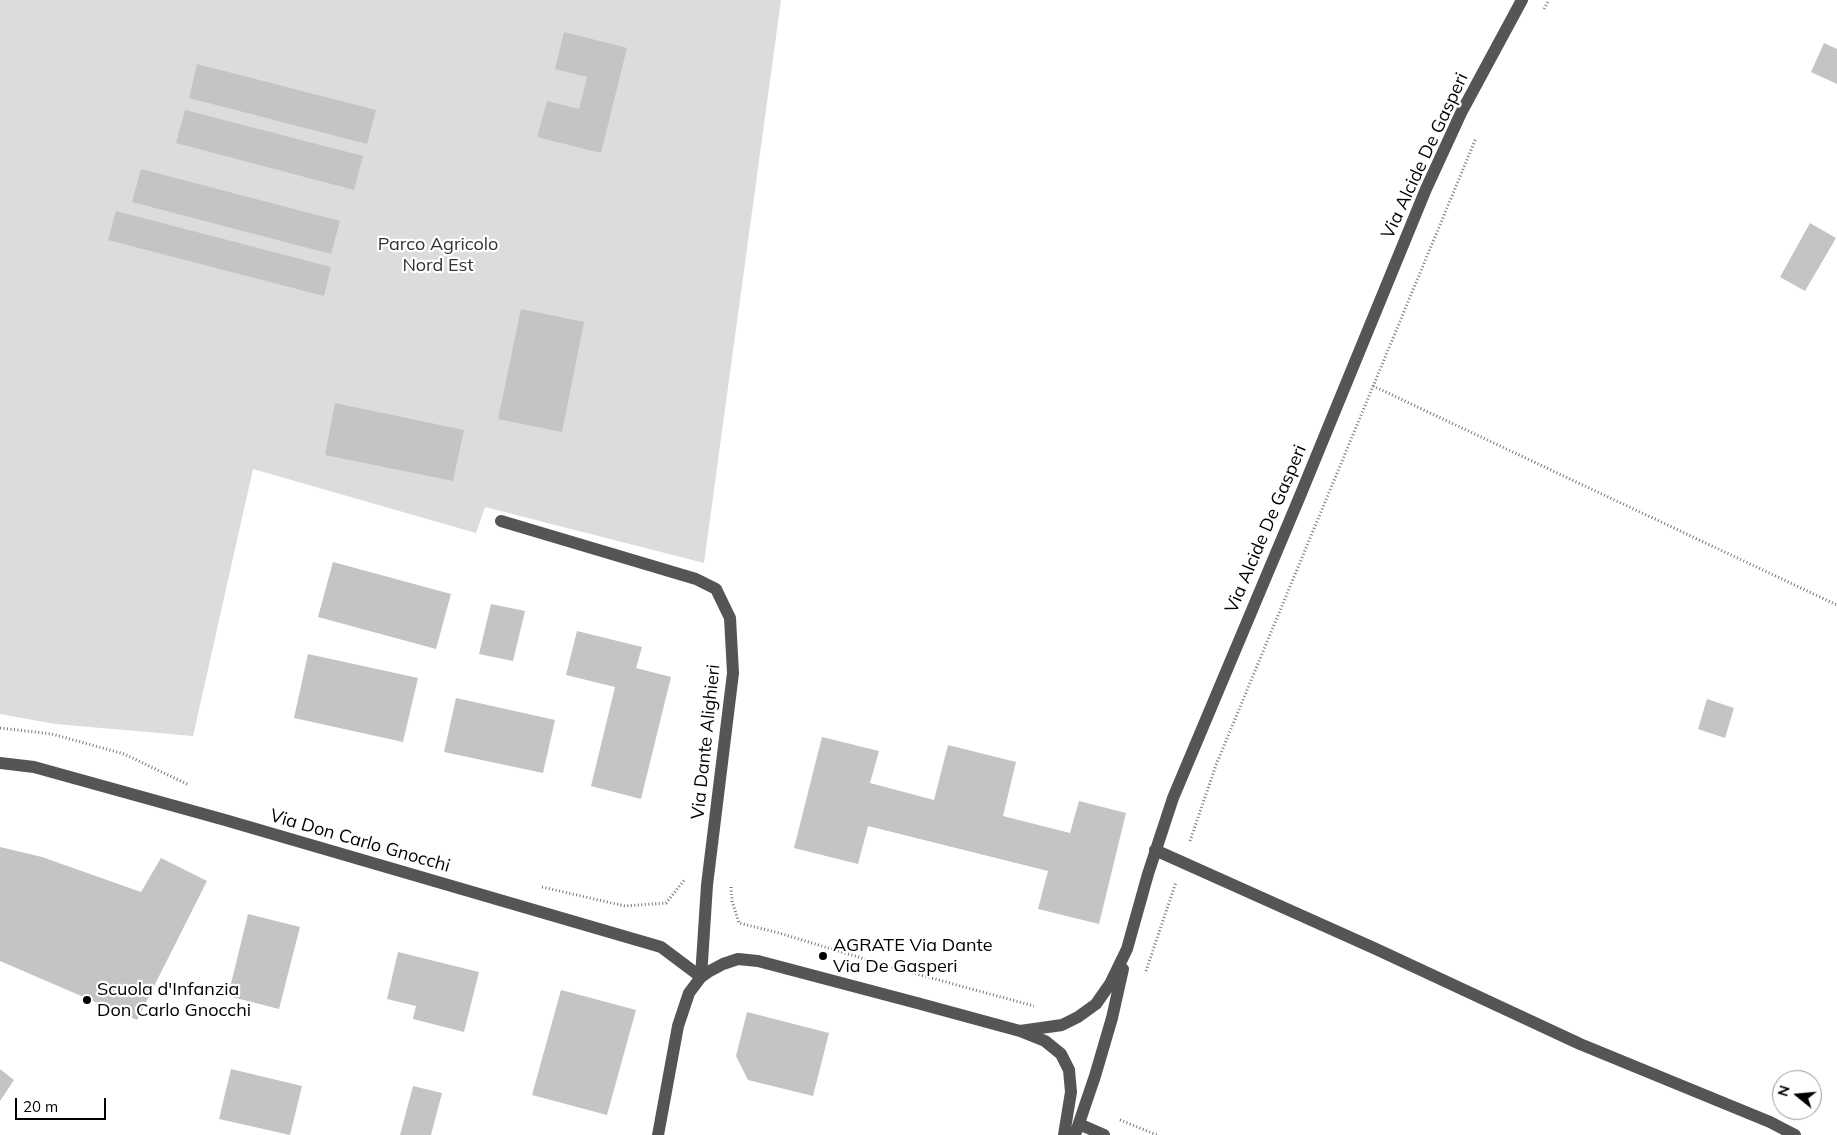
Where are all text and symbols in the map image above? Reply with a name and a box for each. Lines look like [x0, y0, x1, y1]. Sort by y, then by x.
street label: Via Alcide De Gasperi [1377, 70, 1473, 242]
park label: Parco Agricolo Nord Est [378, 234, 498, 276]
street label: Via Alcide De Gasperi [1221, 442, 1311, 616]
street label: Via Dante Alighieri [687, 663, 725, 821]
street label: Via Don Carlo Gnocchi [267, 805, 453, 877]
place label: AGRATE Via Dante Via De Gasperi [833, 935, 993, 978]
marker: AGRATE Via Dante Via De Gasperi [817, 950, 829, 962]
place label: Scuola d'Infanzia Don Carlo Gnocchi [97, 979, 251, 1022]
marker: Scuola d'Infanzia Don Carlo Gnocchi [81, 994, 93, 1006]
north arrow [1772, 1070, 1822, 1120]
text: N [1773, 1083, 1794, 1099]
scale bar [18, 1088, 109, 1120]
text: 20 m [23, 1097, 58, 1116]

